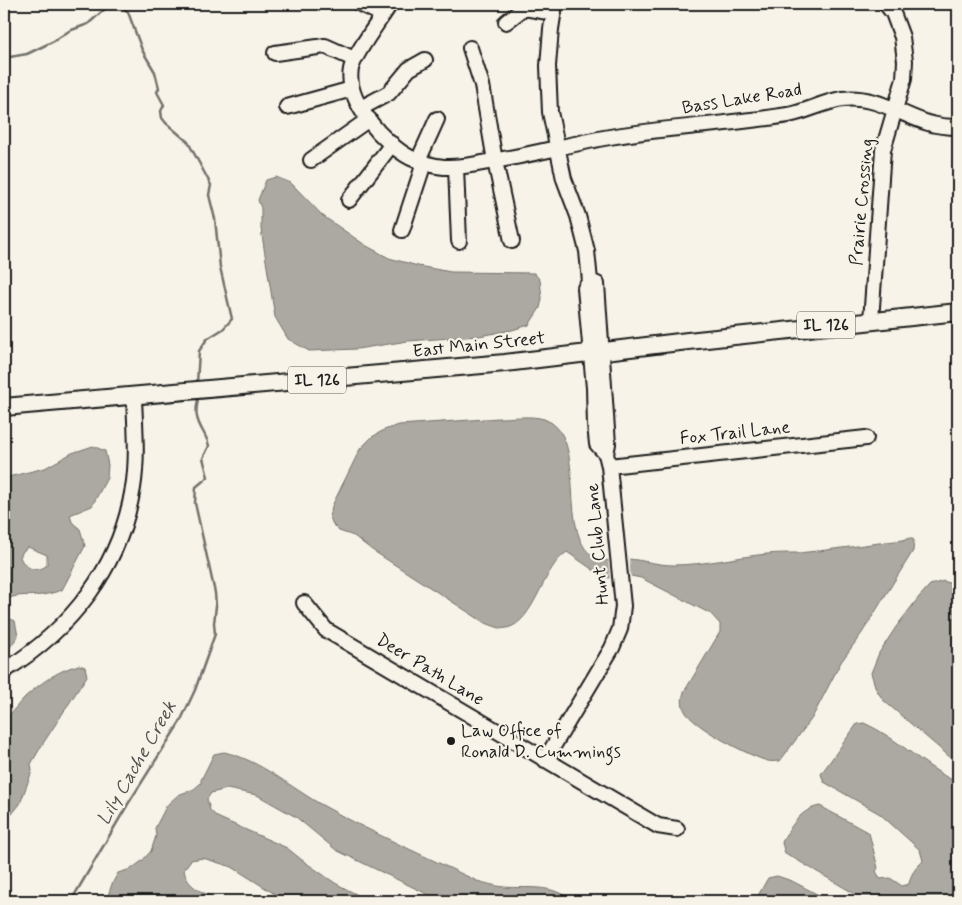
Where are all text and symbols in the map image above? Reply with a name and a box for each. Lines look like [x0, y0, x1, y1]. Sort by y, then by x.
street label: Bass Lake Road [680, 78, 804, 120]
street label: Prairie Crossing [844, 137, 880, 267]
road number: IL 126 [797, 312, 855, 338]
street label: East Main Street [411, 326, 547, 364]
road number: IL 126 [288, 366, 346, 394]
street label: Fox Trail Lane [679, 415, 791, 451]
street label: Hunt Club Lane [581, 482, 615, 606]
street label: Deer Path Lane [372, 628, 488, 712]
water label: Lily Cache Creek [91, 696, 183, 830]
place label: Law Office of Ronald D. Cummings [461, 719, 621, 766]
marker: Law Office of Ronald D. Cummings [445, 735, 457, 747]

